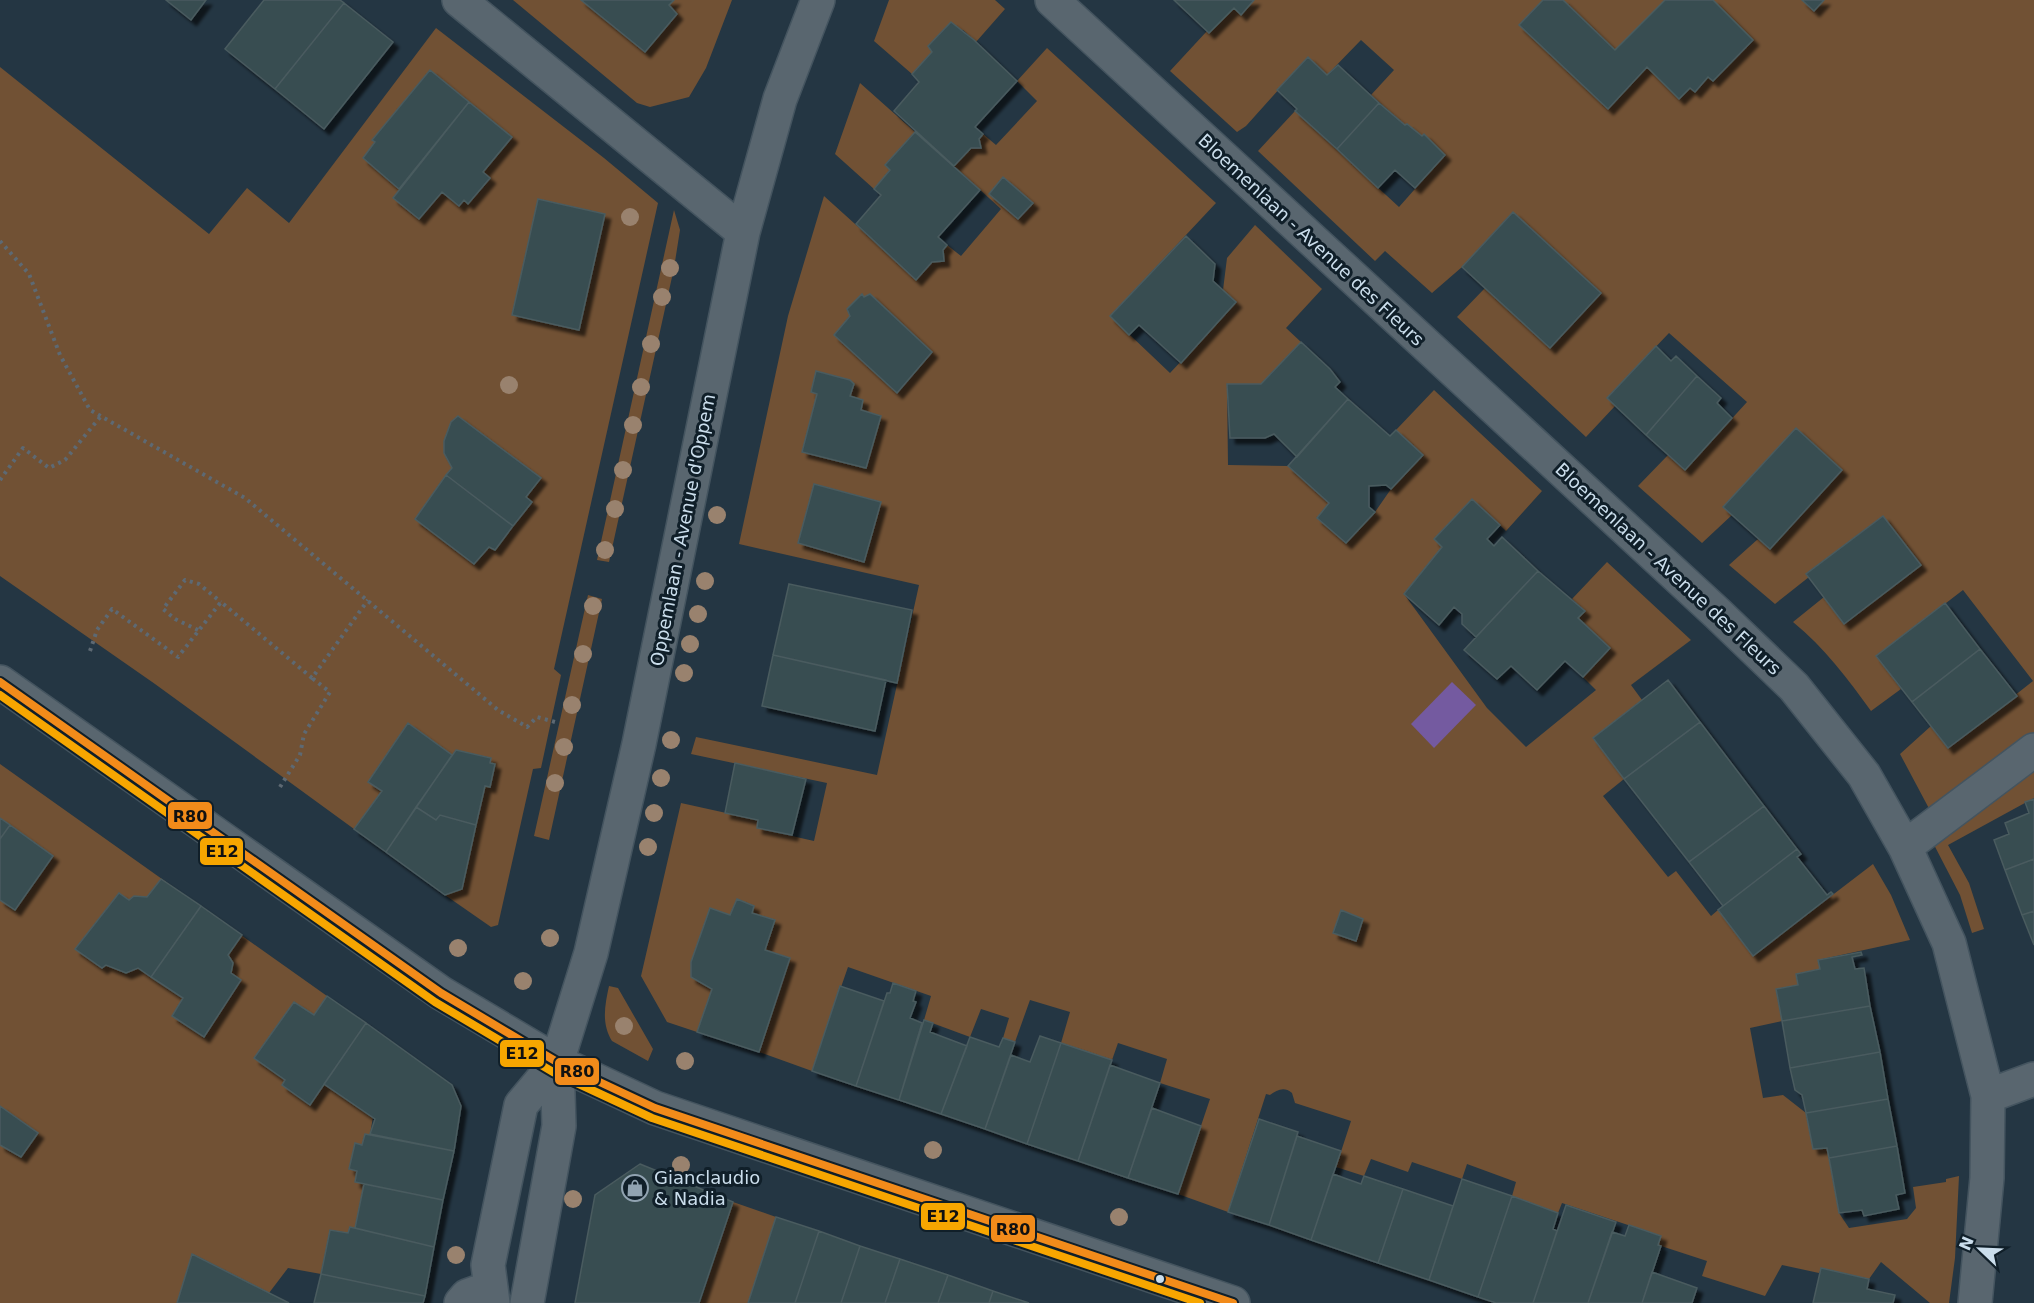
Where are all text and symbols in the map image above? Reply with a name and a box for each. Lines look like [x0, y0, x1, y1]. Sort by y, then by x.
street label: Bloemenlaan - Avenue des Fleurs [1194, 129, 1428, 350]
street label: Oppemlaan - Avenue d'Oppem [646, 392, 719, 668]
street label: Bloemenlaan - Avenue des Fleurs [1551, 458, 1785, 679]
line badge: R80 [167, 801, 213, 830]
text: R80 [173, 807, 207, 826]
line badge: E12 [199, 837, 244, 866]
text: E12 [205, 842, 239, 861]
line badge: E12 [499, 1039, 545, 1068]
text: E12 [505, 1044, 539, 1063]
line badge: R80 [554, 1057, 600, 1086]
text: R80 [560, 1062, 594, 1081]
place label: Gianclaudio & Nadia [654, 1167, 760, 1209]
shop icon: Gianclaudio & Nadia [620, 1173, 650, 1203]
line badge: E12 [920, 1202, 966, 1231]
text: E12 [926, 1207, 960, 1226]
line badge: R80 [990, 1214, 1036, 1243]
north arrow [1950, 1219, 2010, 1279]
text: R80 [996, 1220, 1030, 1239]
text: N [1955, 1233, 1978, 1253]
unlabelled marker [1154, 1273, 1166, 1285]

